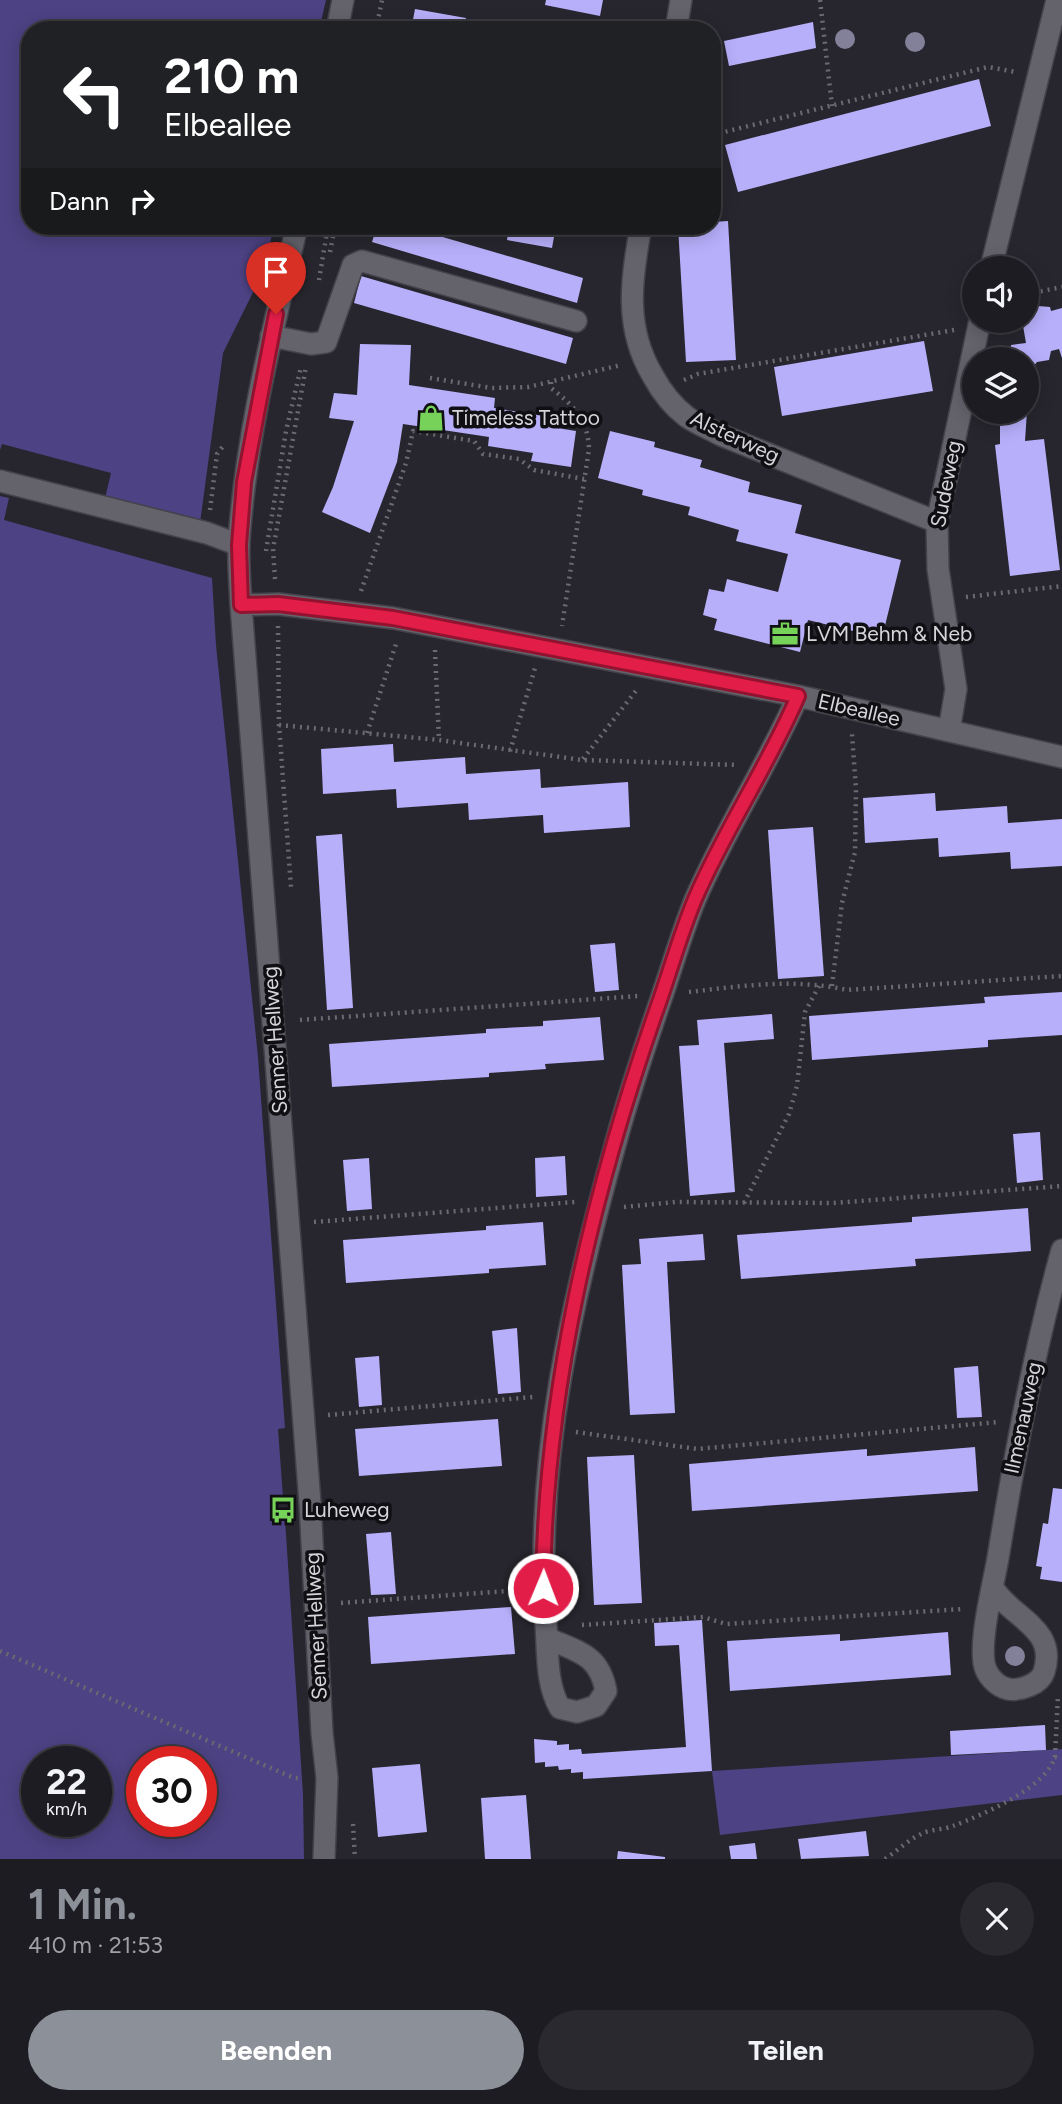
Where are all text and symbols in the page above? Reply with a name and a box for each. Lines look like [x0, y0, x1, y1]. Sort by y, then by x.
text: 210 m [164, 46, 299, 105]
icon: left [49, 49, 140, 140]
text: Elbeallee [164, 106, 292, 144]
icon: right [123, 182, 161, 220]
text: Dann [49, 185, 109, 217]
pin [246, 242, 306, 314]
icon: arrive [257, 253, 295, 291]
map controls [962, 256, 1039, 424]
button: sound [962, 256, 1039, 333]
button: layers [962, 347, 1039, 424]
shop icon: Timeless Tattoo [416, 403, 446, 433]
place label: Timeless Tattoo [452, 405, 600, 430]
street label: Alsterweg [687, 405, 784, 468]
street label: Sudeweg [925, 438, 966, 530]
office icon: LVM Behm & Neb [770, 619, 800, 649]
place label: LVM Behm & Neb [806, 621, 972, 646]
street label: Elbeallee [816, 688, 903, 731]
street label: Senner Hellweg [257, 965, 292, 1115]
street label: Ilmenauweg [998, 1360, 1047, 1476]
bus stop icon: Luheweg [268, 1495, 298, 1525]
place label: Luheweg [304, 1497, 390, 1522]
street label: Senner Hellweg [299, 1551, 332, 1701]
position arrow [506, 1551, 580, 1625]
speed limit sign: 30 [126, 1746, 217, 1837]
text: 22 [46, 1761, 87, 1803]
text: km/h [46, 1798, 87, 1820]
text: 1 Min. [28, 1879, 137, 1930]
button: close [960, 1882, 1034, 1956]
text: 410 m · 21:53 [28, 1931, 163, 1959]
button: Beenden [28, 2010, 524, 2090]
button: Teilen [538, 2010, 1034, 2090]

